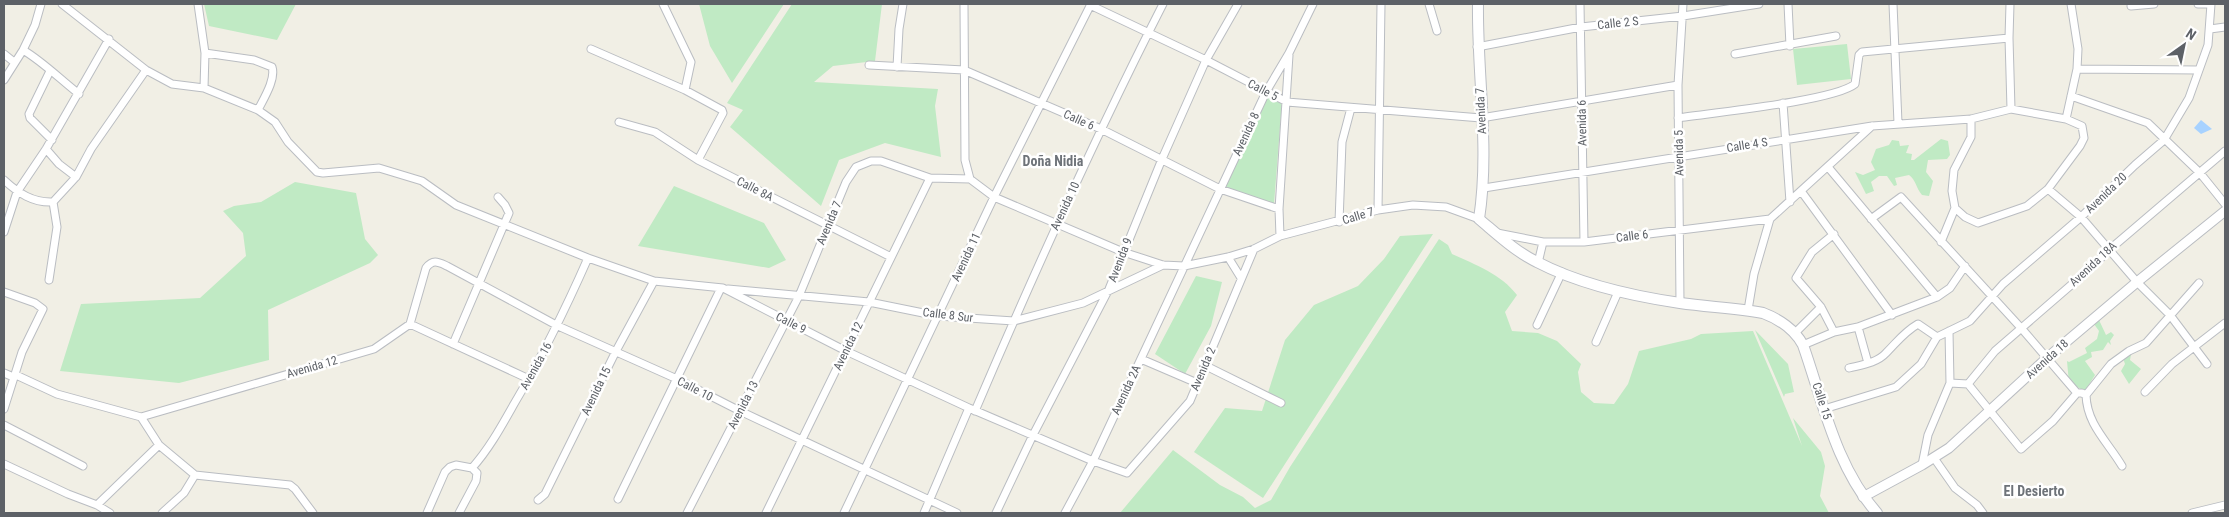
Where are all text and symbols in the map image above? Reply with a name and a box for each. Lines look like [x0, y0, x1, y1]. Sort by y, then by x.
street label: Calle 2 S [1597, 14, 1639, 32]
north arrow [2159, 20, 2209, 70]
text: N [2183, 25, 2199, 43]
street label: Calle 5 [1245, 76, 1281, 104]
street label: Avenida 7 [1473, 87, 1489, 134]
street label: Avenida 6 [1575, 100, 1589, 146]
street label: Calle 6 [1061, 107, 1097, 133]
street label: Avenida 8 [1230, 110, 1262, 158]
street label: Avenida 5 [1672, 130, 1686, 176]
street label: Calle 4 S [1725, 135, 1769, 155]
district label: Doña Nidia [1023, 153, 1084, 169]
street label: Avenida 20 [2082, 170, 2130, 216]
street label: Calle 8A [734, 174, 776, 204]
street label: Avenida 10 [1048, 179, 1082, 233]
street label: Avenida 7 [814, 199, 845, 247]
street label: Calle 7 [1340, 205, 1376, 227]
street label: Calle 6 [1615, 227, 1649, 245]
street label: Avenida 11 [949, 230, 983, 284]
street label: Avenida 9 [1105, 236, 1135, 284]
street label: Avenida 18A [2067, 239, 2119, 289]
street label: Calle 8 Sur [922, 305, 974, 325]
street label: Calle 9 [773, 309, 809, 337]
street label: Avenida 12 [830, 319, 866, 373]
street label: Avenida 18 [2023, 336, 2071, 382]
street label: Avenida 16 [517, 340, 555, 392]
street label: Avenida 2 [1188, 345, 1219, 393]
street label: Avenida 12 [285, 353, 339, 381]
street label: Avenida 2A [1108, 363, 1144, 417]
street label: Avenida 15 [578, 364, 614, 418]
street label: Calle 10 [675, 374, 715, 404]
street label: Avenida 13 [725, 379, 761, 431]
street label: Calle 15 [1809, 381, 1835, 421]
district label: El Desierto [2004, 483, 2064, 499]

